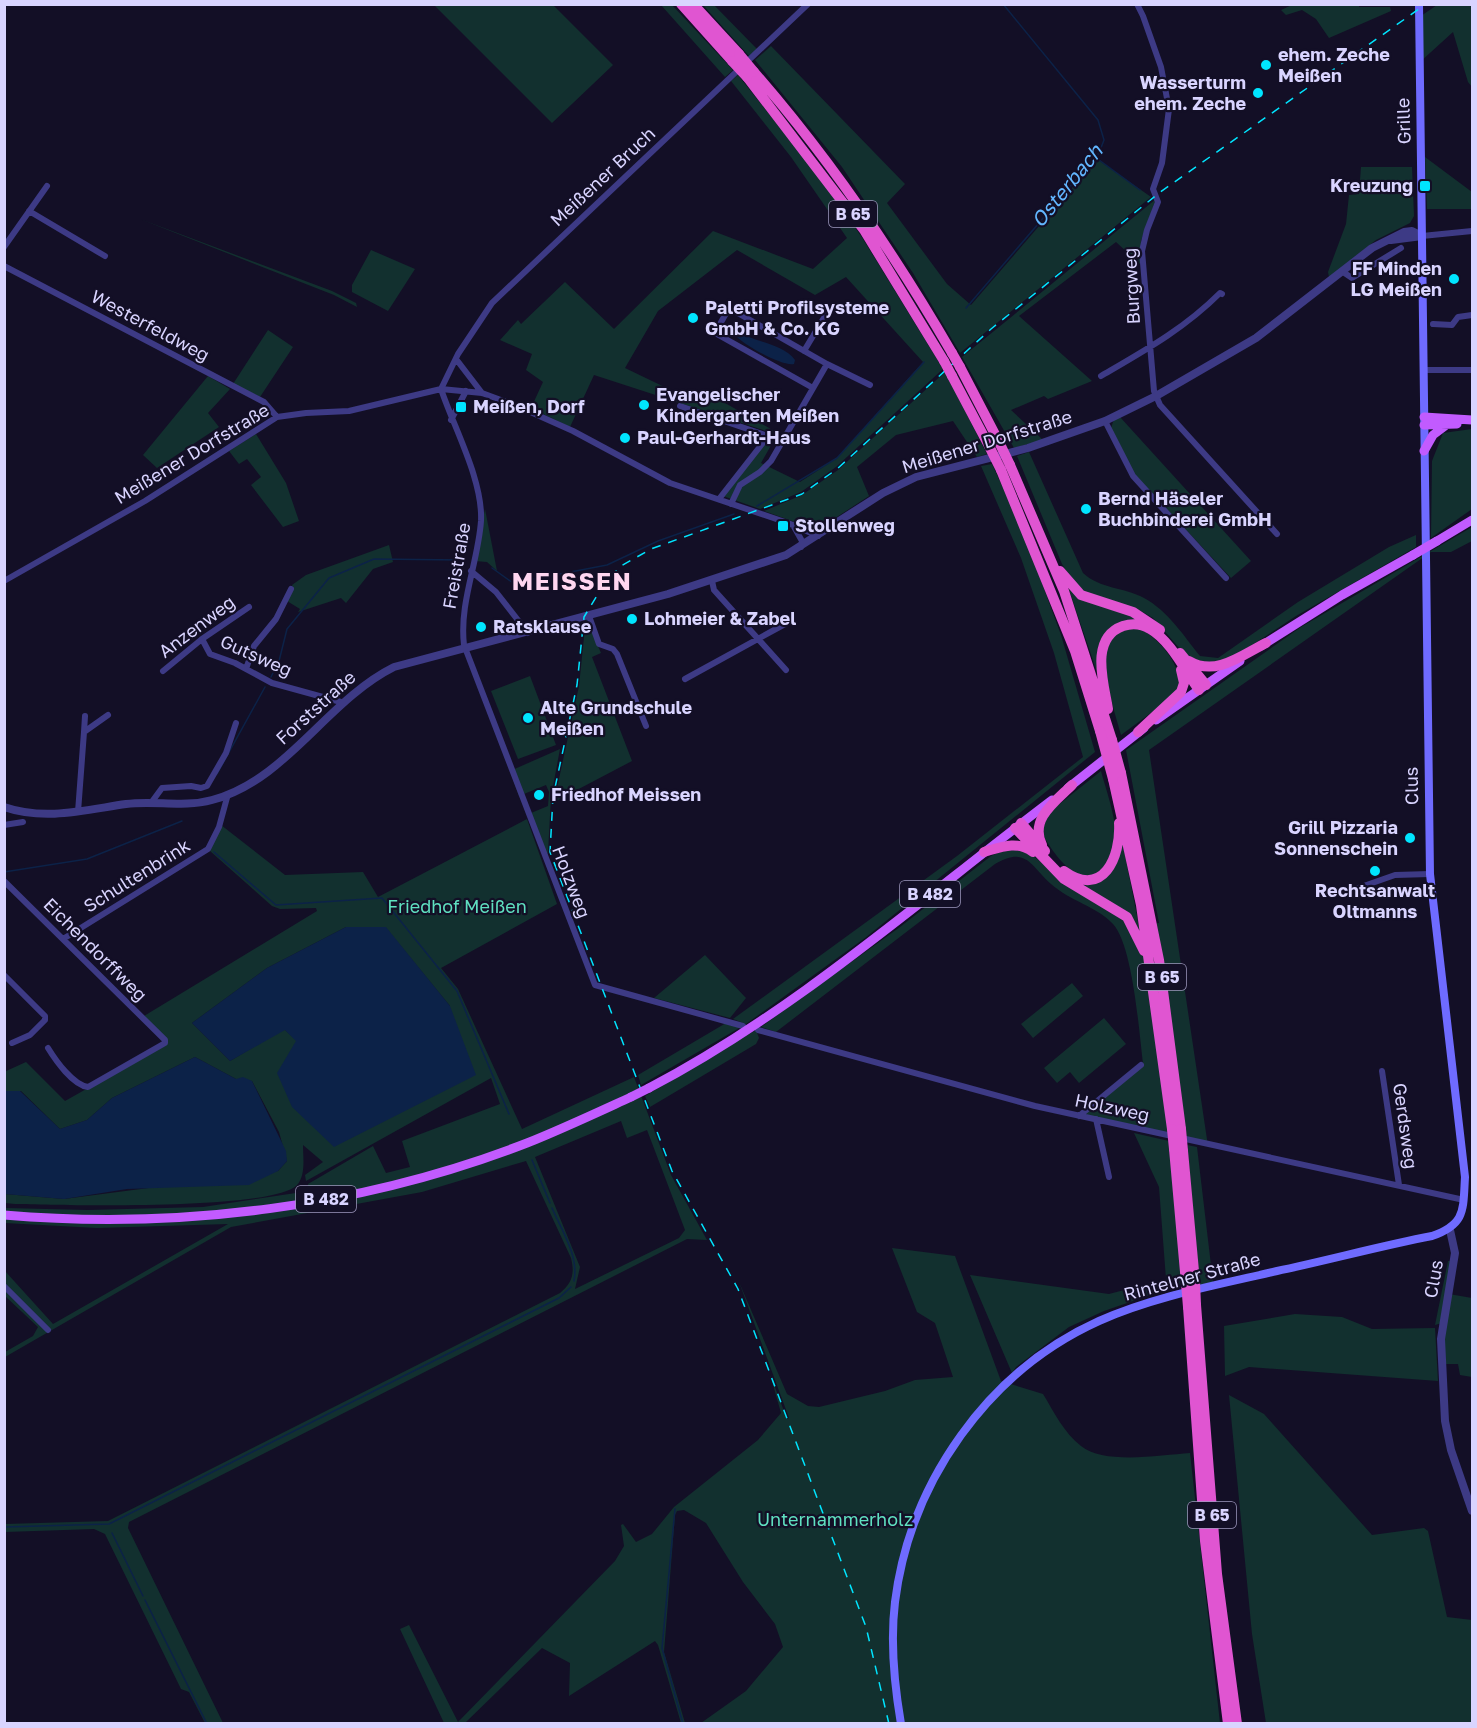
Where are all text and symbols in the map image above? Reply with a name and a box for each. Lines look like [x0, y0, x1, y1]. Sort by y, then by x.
place label: ehem. Zeche Meißen [1278, 43, 1390, 86]
marker: ehem. Zeche Meißen [1259, 58, 1273, 72]
place label: Wasserturm ehem. Zeche [1134, 71, 1246, 114]
marker: Wasserturm ehem. Zeche [1251, 86, 1265, 100]
street label: Grille [1391, 98, 1415, 145]
street label: Meißener Bruch [545, 122, 659, 231]
water label: Osterbach [1026, 139, 1107, 232]
place label: Kreuzung [1330, 174, 1413, 196]
marker: Kreuzung [1418, 179, 1432, 193]
road number: B 65 [829, 201, 877, 227]
street label: Burgweg [1118, 247, 1144, 325]
place label: FF Minden LG Meißen [1350, 257, 1442, 300]
marker: FF Minden LG Meißen [1447, 272, 1461, 286]
street label: Westerfeldweg [87, 285, 213, 366]
place label: Paletti Profilsysteme GmbH & Co. KG [705, 296, 889, 339]
marker: Paletti Profilsysteme GmbH & Co. KG [686, 311, 700, 325]
place label: Evangelischer Kindergarten Meißen [656, 383, 839, 426]
place label: Meißen, Dorf [473, 395, 585, 417]
street label: Meißener Dorfstraße [110, 398, 273, 508]
marker: Evangelischer Kindergarten Meißen [637, 398, 651, 412]
marker: Meißen, Dorf [454, 400, 468, 414]
street label: Meißener Dorfstraße [899, 405, 1074, 477]
place label: Paul-Gerhardt-Haus [637, 426, 811, 448]
marker: Paul-Gerhardt-Haus [618, 431, 632, 445]
place label: Bernd Häseler Buchbinderei GmbH [1098, 487, 1272, 530]
marker: Bernd Häseler Buchbinderei GmbH [1079, 502, 1093, 516]
place label: Stollenweg [795, 514, 895, 536]
marker: Stollenweg [776, 519, 790, 533]
street label: Freistraße [438, 521, 474, 611]
district label: MEISSEN [512, 566, 632, 595]
street label: Anzenweg [154, 590, 239, 662]
place label: Lohmeier & Zabel [644, 607, 796, 629]
marker: Lohmeier & Zabel [625, 612, 639, 626]
place label: Ratsklause [493, 615, 592, 637]
marker: Ratsklause [474, 620, 488, 634]
street label: Gutsweg [217, 630, 296, 681]
street label: Forststraße [271, 666, 360, 749]
place label: Alte Grundschule Meißen [540, 696, 692, 739]
marker: Alte Grundschule Meißen [521, 711, 535, 725]
street label: Clus [1400, 767, 1422, 805]
place label: Friedhof Meissen [551, 783, 701, 805]
marker: Friedhof Meissen [532, 788, 546, 802]
place label: Grill Pizzaria Sonnenschein [1274, 816, 1398, 859]
marker: Grill Pizzaria Sonnenschein [1403, 831, 1417, 845]
street label: Schultenbrink [79, 834, 194, 917]
street label: Holzweg [548, 842, 596, 921]
marker: Rechtsanwalt Oltmanns [1368, 864, 1382, 878]
place label: Rechtsanwalt Oltmanns [1315, 879, 1435, 922]
road number: B 482 [900, 881, 960, 907]
street label: Eichendorffweg [39, 893, 152, 1006]
park label: Friedhof Meißen [387, 895, 527, 917]
road number: B 65 [1138, 964, 1186, 990]
street label: Gerdsweg [1389, 1082, 1423, 1170]
street label: Holzweg [1073, 1088, 1152, 1126]
road number: B 482 [296, 1186, 356, 1212]
street label: Rintelner Straße [1121, 1247, 1263, 1305]
street label: Clus [1419, 1258, 1447, 1300]
road number: B 65 [1188, 1502, 1236, 1528]
park label: Unternammerholz [757, 1508, 913, 1530]

